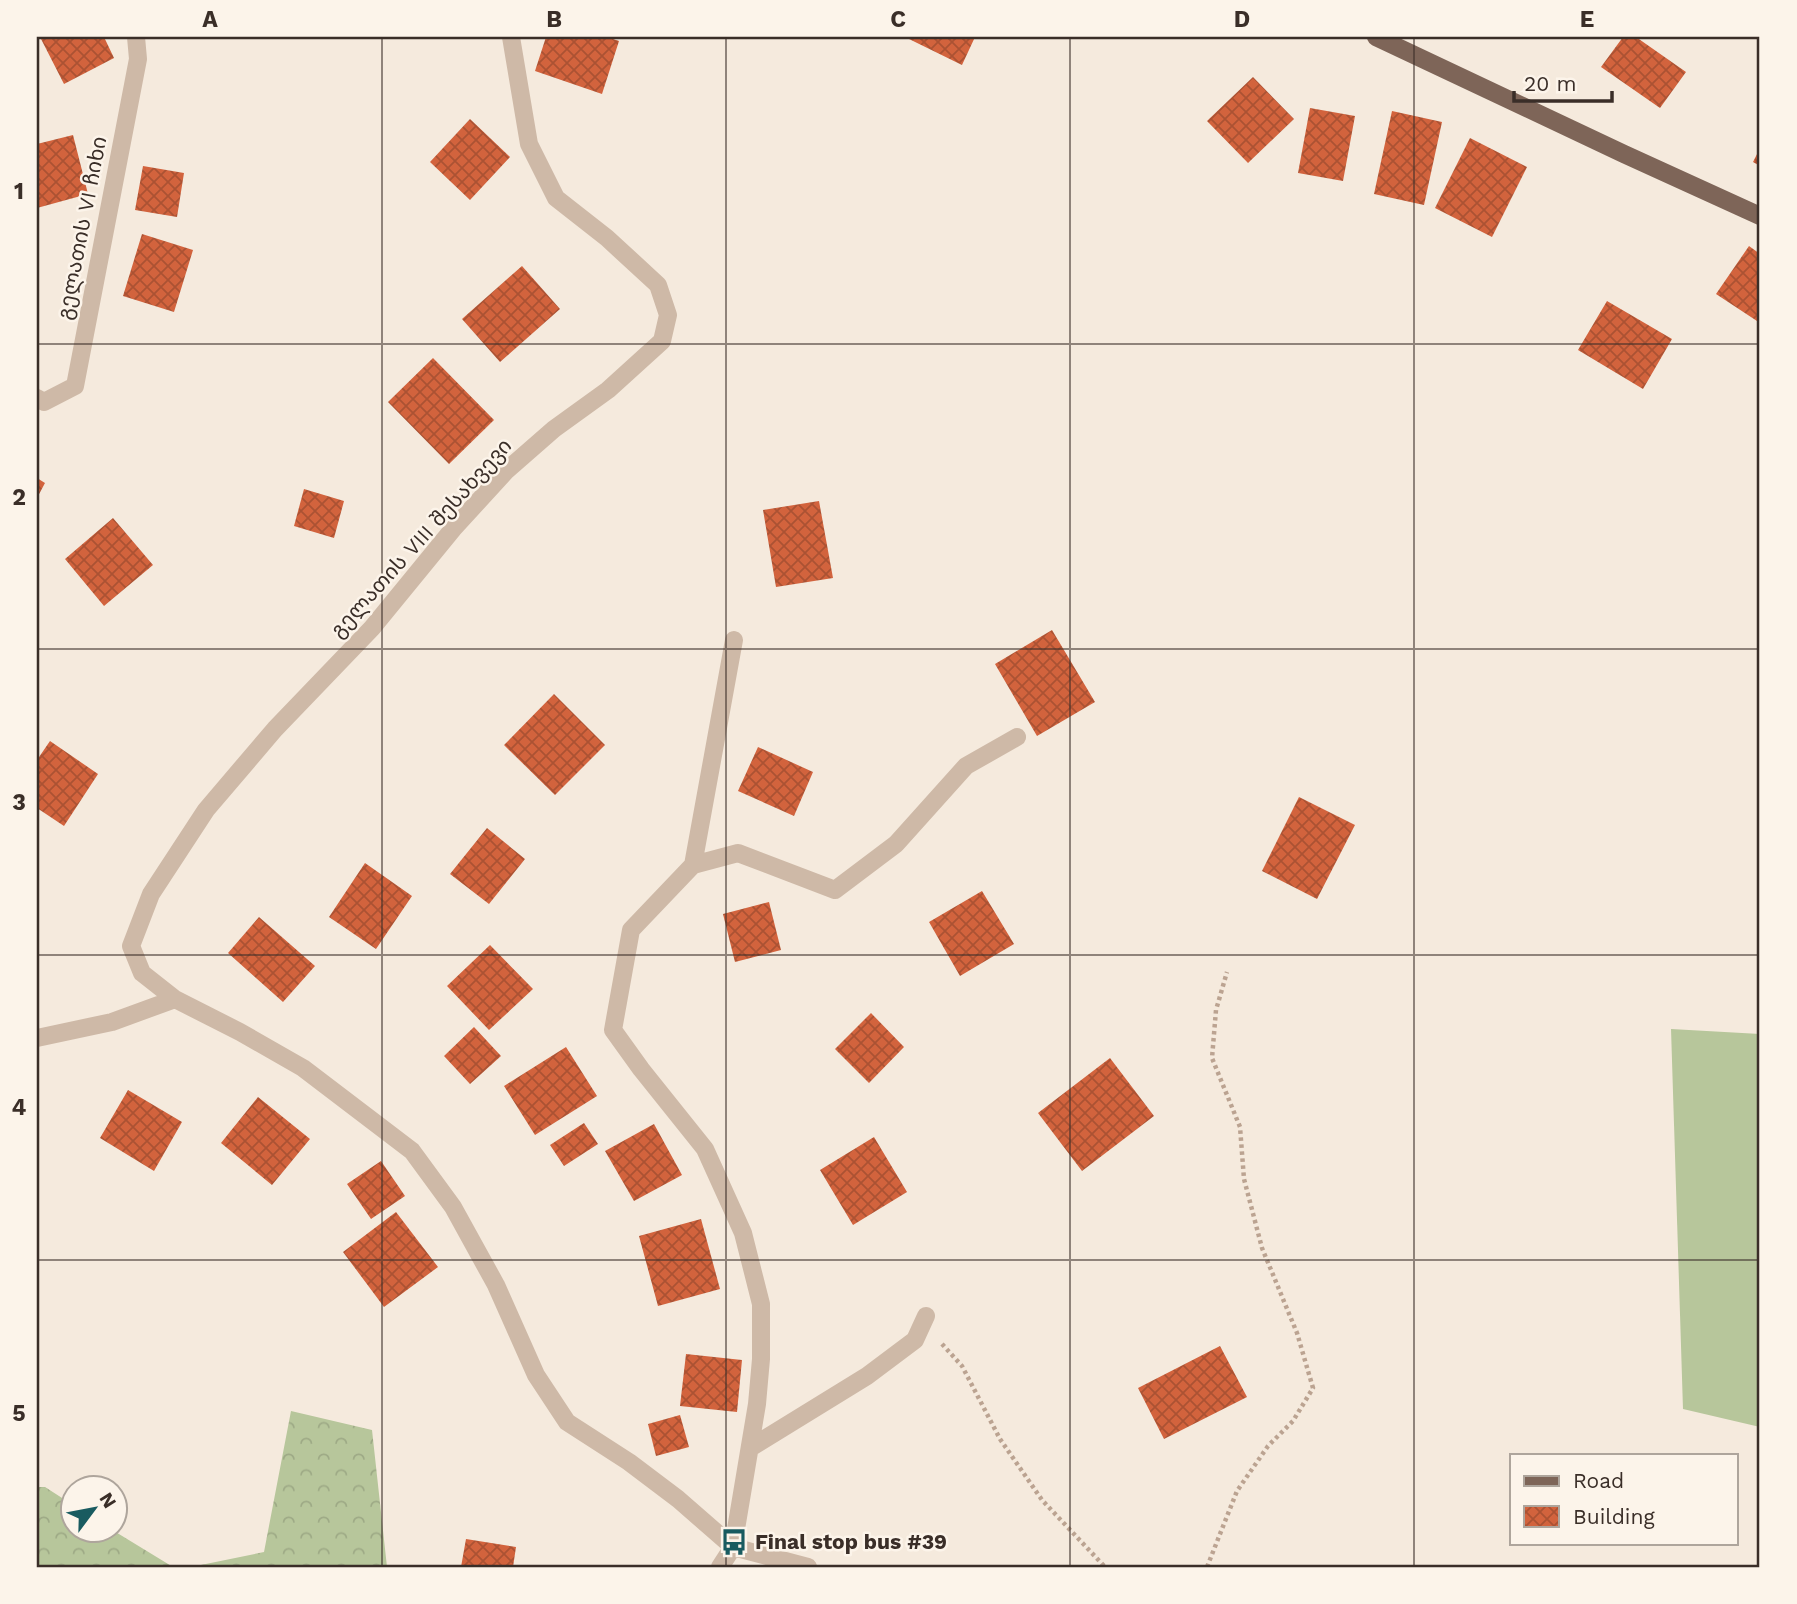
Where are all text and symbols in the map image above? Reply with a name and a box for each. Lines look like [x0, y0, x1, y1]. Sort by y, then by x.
text: A [202, 6, 218, 33]
text: B [546, 6, 562, 33]
text: C [890, 6, 906, 33]
text: D [1234, 6, 1250, 33]
text: E [1580, 6, 1594, 33]
scale bar [1514, 60, 1612, 104]
text: 20 m [1524, 71, 1576, 96]
street label: გელათის VI ჩიხი [51, 134, 113, 322]
text: 1 [14, 178, 24, 205]
street label: გელათის VIII შესახვევი [325, 433, 517, 643]
text: 2 [12, 484, 26, 511]
text: 3 [12, 789, 26, 816]
text: 4 [12, 1094, 27, 1121]
text: 5 [12, 1400, 26, 1427]
legend [1510, 1454, 1738, 1544]
text: Road [1573, 1468, 1624, 1493]
north arrow [60, 1474, 130, 1544]
text: N [95, 1488, 121, 1512]
text: Building [1573, 1504, 1655, 1529]
bus stop icon: Final stop bus #39 [719, 1527, 749, 1557]
place label: Final stop bus #39 [755, 1529, 947, 1554]

